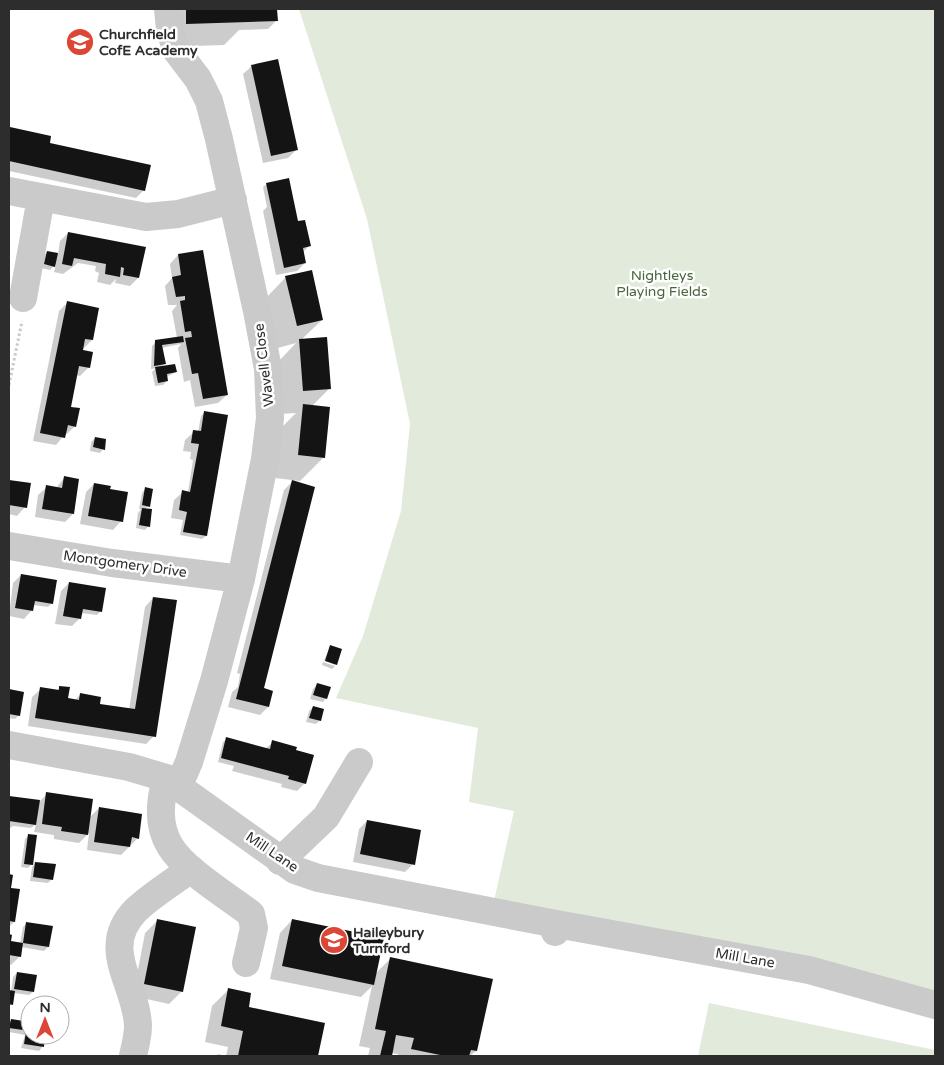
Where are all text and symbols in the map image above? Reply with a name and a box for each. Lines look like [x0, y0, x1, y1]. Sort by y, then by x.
place label: Churchfield CofE Academy [99, 26, 198, 59]
school or university icon: Churchfield CofE Academy [65, 27, 95, 57]
park label: Nightleys Playing Fields [616, 267, 708, 300]
street label: Wavell Close [250, 322, 278, 408]
street label: Montgomery Drive [62, 547, 188, 581]
street label: Mill Lane [242, 828, 302, 876]
place label: Haileybury Turnford [352, 924, 425, 957]
school or university icon: Haileybury Turnford [319, 925, 349, 955]
street label: Mill Lane [714, 944, 776, 972]
north arrow [20, 995, 70, 1045]
text: N [39, 999, 51, 1016]

